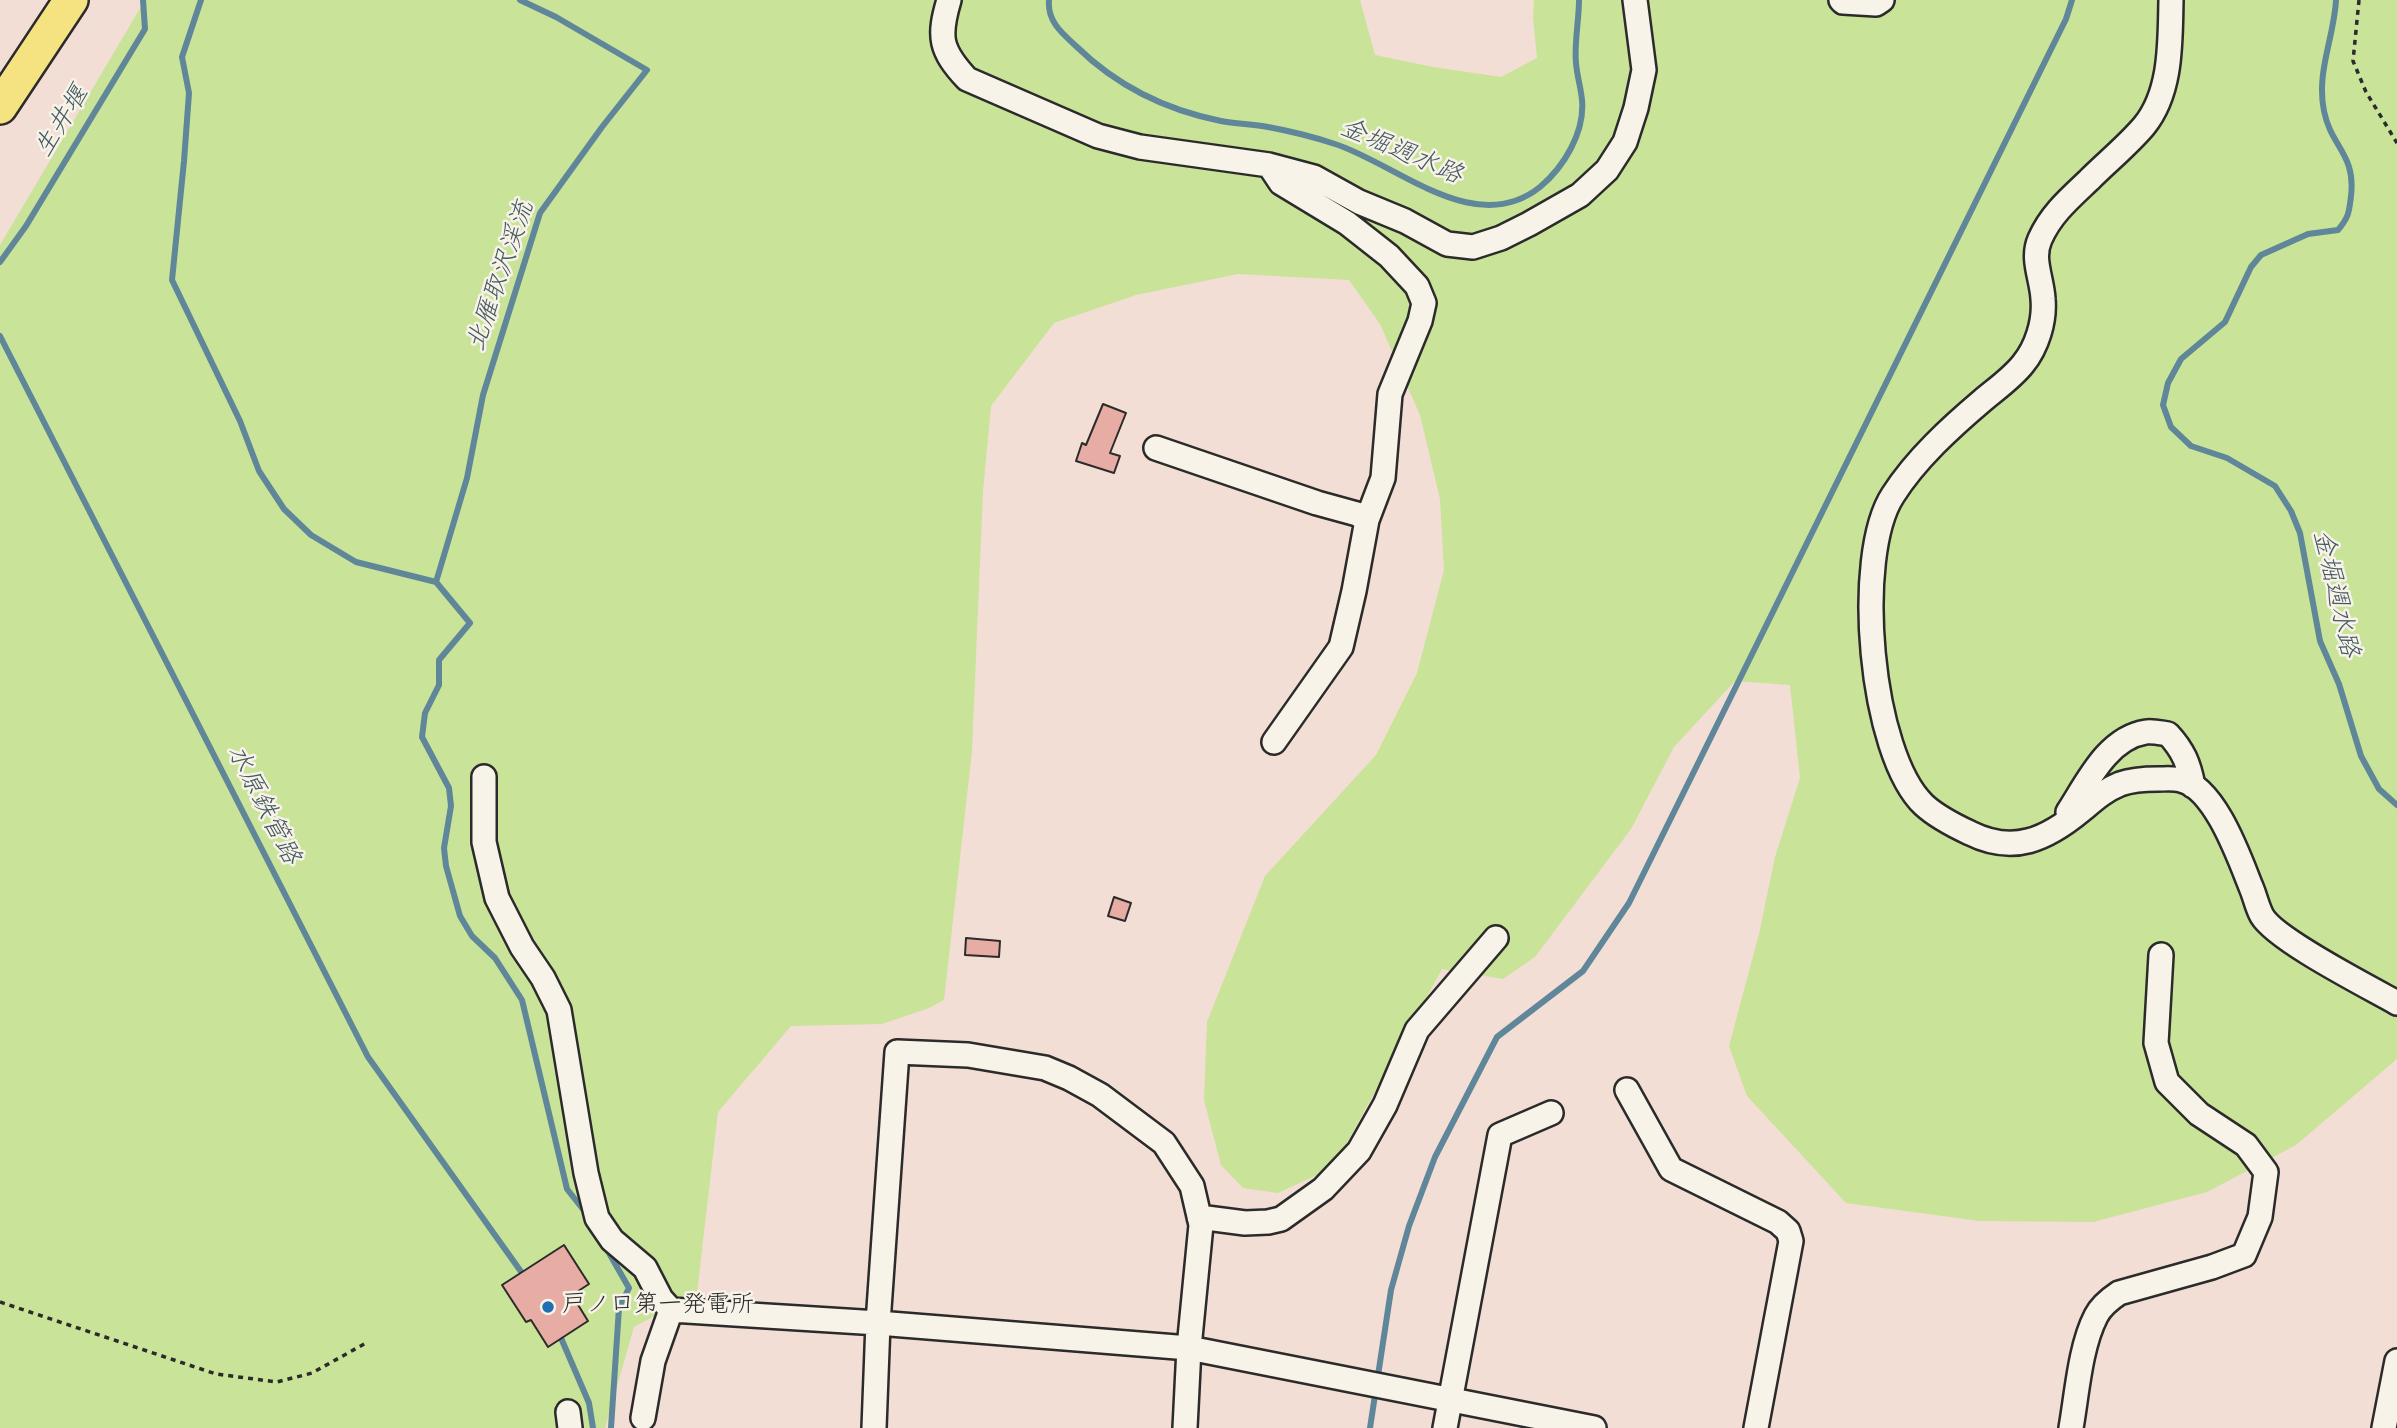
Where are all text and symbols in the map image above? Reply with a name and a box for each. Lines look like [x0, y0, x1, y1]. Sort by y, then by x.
water label: 生井堰 [30, 82, 98, 164]
water label: 金堀週水路 [1334, 114, 1466, 194]
water label: 北雁取沢渓流 [463, 198, 543, 356]
water label: 金堀週水路 [2303, 527, 2363, 661]
water label: 水原鉄管路 [218, 741, 304, 871]
place label: 戸ノ口第一発電所 [562, 1293, 754, 1321]
marker: 戸ノ口第一発電所 [540, 1299, 556, 1315]

